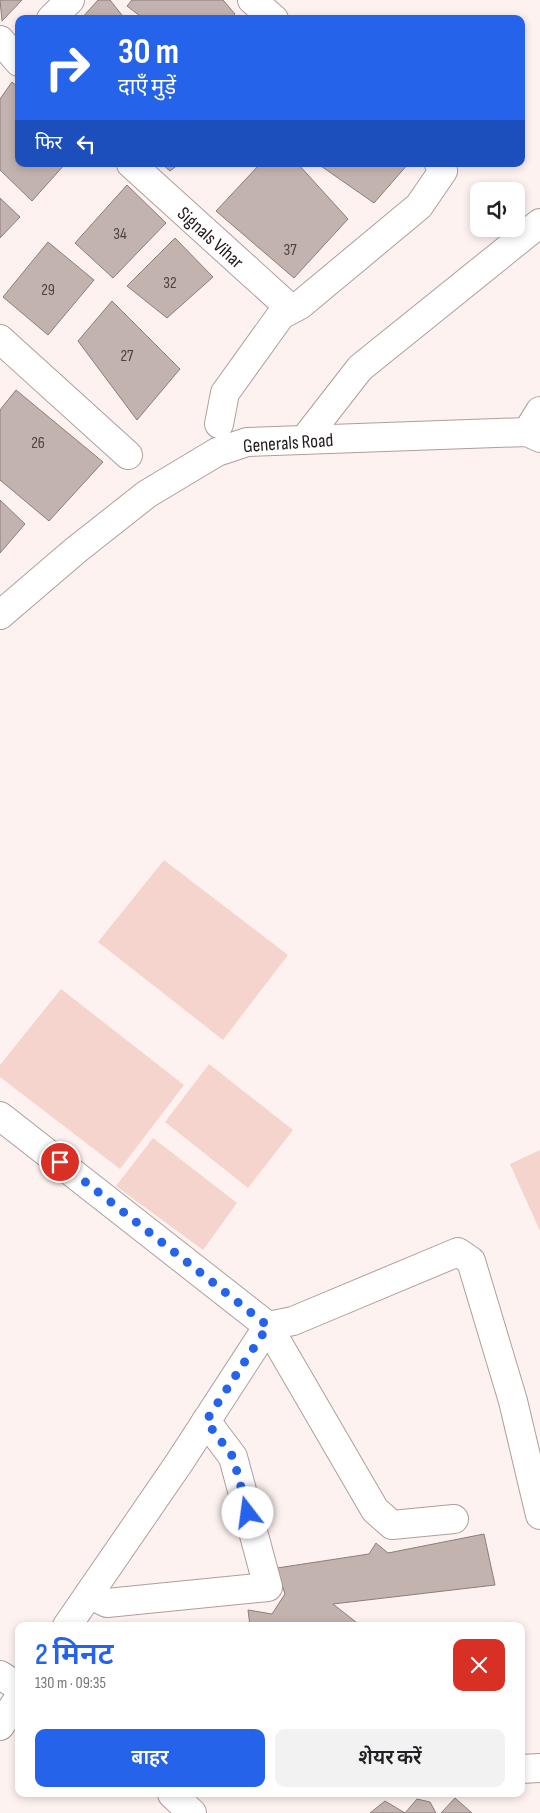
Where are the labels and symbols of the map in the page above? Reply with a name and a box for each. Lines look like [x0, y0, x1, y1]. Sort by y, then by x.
street label: Signals Vihar [172, 202, 248, 274]
house number: 34 [113, 225, 127, 244]
house number: 37 [283, 241, 297, 260]
house number: 32 [163, 274, 177, 293]
house number: 29 [41, 281, 55, 300]
house number: 27 [120, 347, 134, 366]
street label: Generals Road [242, 429, 334, 458]
house number: 26 [31, 434, 45, 453]
pin [39, 1141, 81, 1183]
position arrow [221, 1486, 273, 1538]

